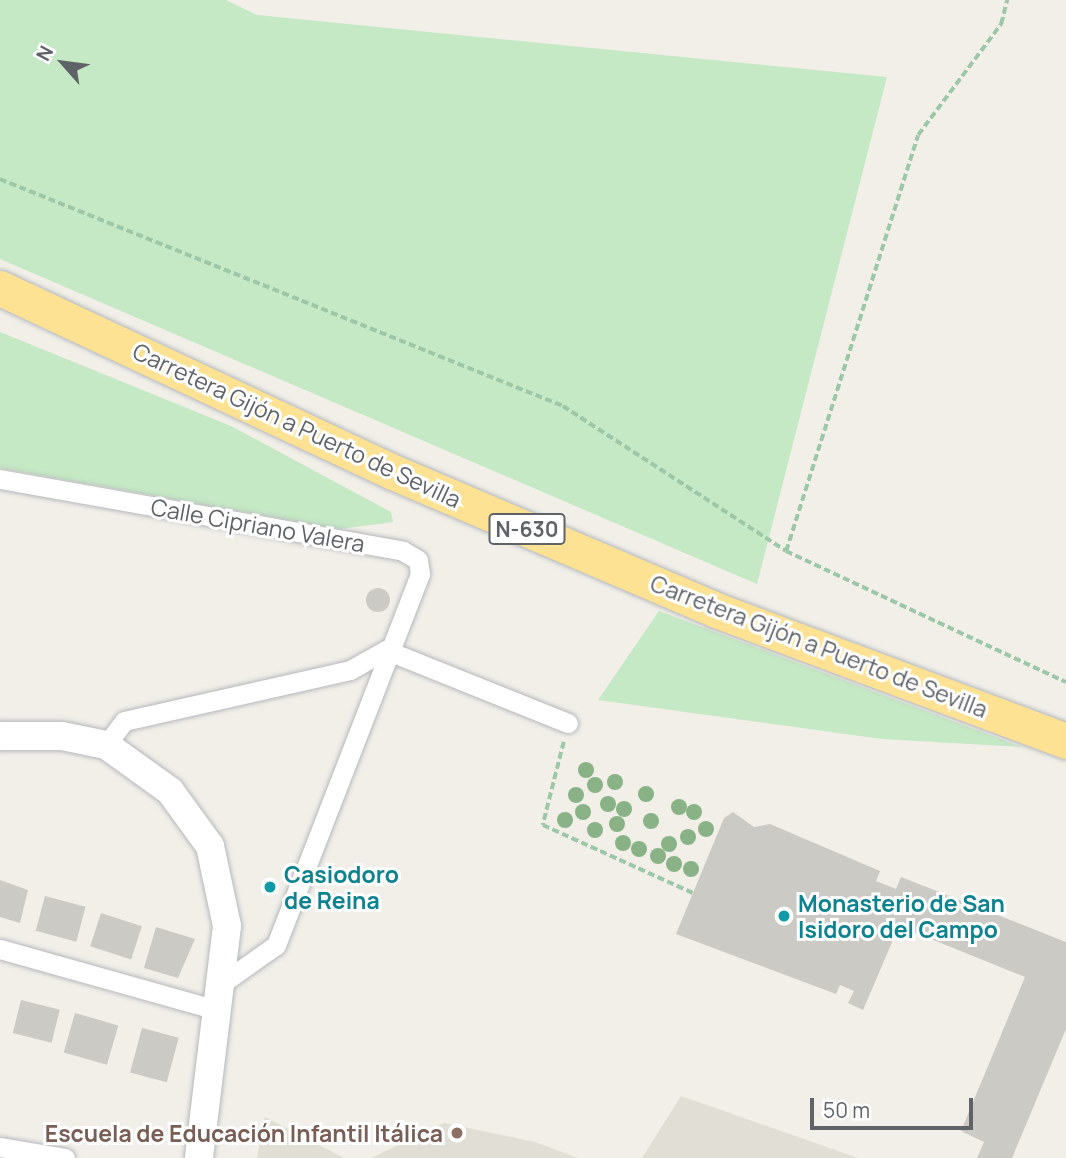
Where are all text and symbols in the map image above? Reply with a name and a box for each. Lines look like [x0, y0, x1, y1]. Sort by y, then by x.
north arrow [28, 28, 98, 98]
text: N [30, 41, 59, 65]
street label: Carretera Gijón a Puerto de Sevilla [129, 337, 465, 513]
street label: Calle Cipriano Valera [149, 493, 367, 557]
road number: N-630 [489, 512, 566, 546]
street label: Carretera Gijón a Puerto de Sevilla [647, 569, 991, 723]
place label: Casiodoro de Reina [284, 860, 399, 914]
marker: Casiodoro de Reina [262, 879, 278, 895]
place label: Monasterio de San Isidoro del Campo [798, 889, 1005, 943]
marker: Monasterio de San Isidoro del Campo [776, 908, 792, 924]
scale bar [814, 1084, 977, 1128]
text: 50 m [823, 1096, 870, 1124]
place label: Escuela de Educación Infantil Itálica [45, 1119, 443, 1147]
marker: Escuela de Educación Infantil Itálica [449, 1125, 465, 1141]

